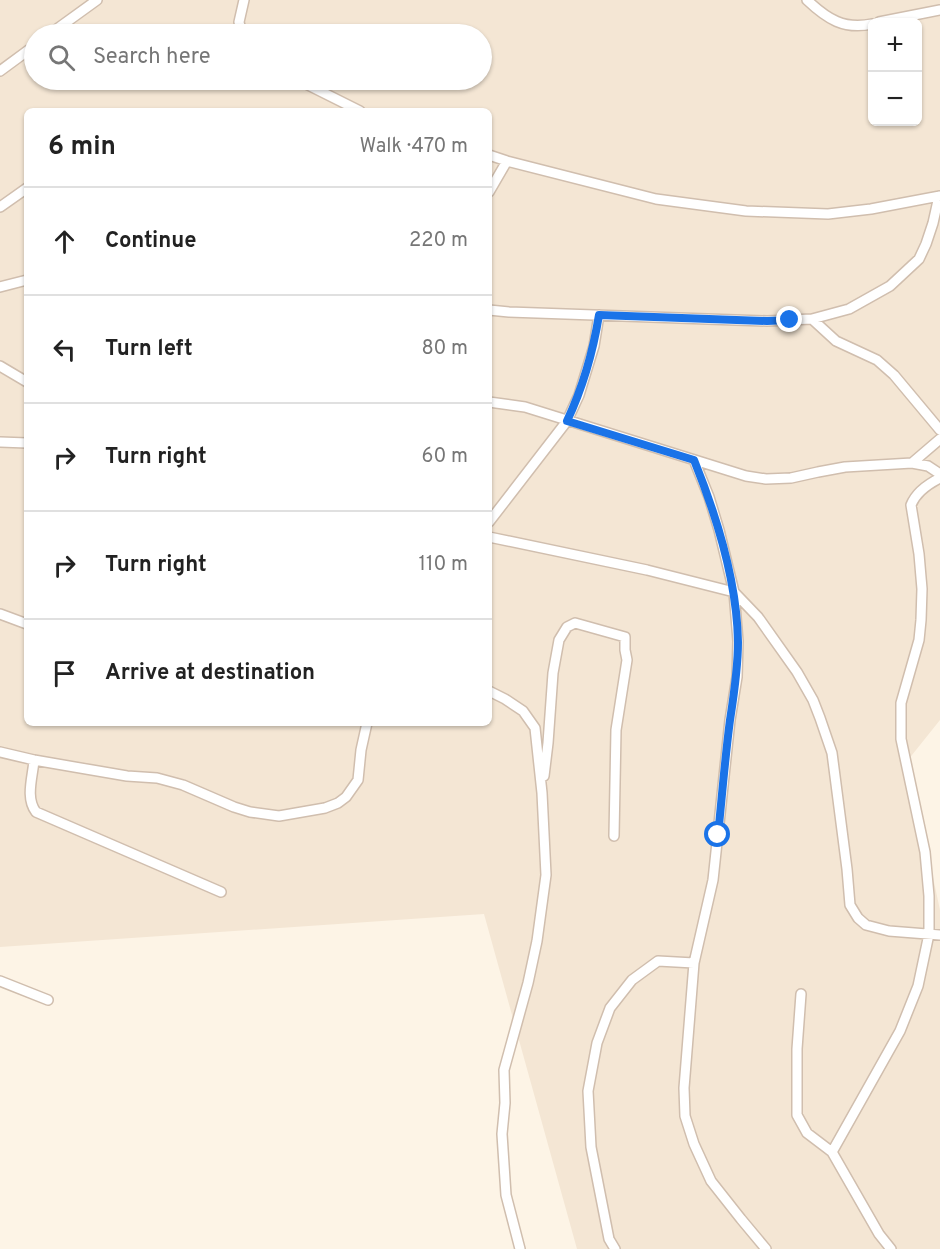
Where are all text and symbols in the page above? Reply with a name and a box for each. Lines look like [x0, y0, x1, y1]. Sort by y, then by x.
map controls [868, 18, 922, 126]
button: + [868, 18, 922, 72]
search box [24, 24, 492, 90]
icon: search [45, 41, 78, 74]
text: Search here [93, 44, 211, 71]
button: − [868, 72, 922, 126]
text: 6 min [48, 131, 116, 164]
text: Walk · 470 m [359, 134, 468, 160]
icon: ahead [48, 225, 81, 258]
text: Continue [105, 228, 196, 255]
text: 220 m [409, 228, 468, 254]
route end [776, 306, 802, 332]
icon: left [48, 333, 81, 366]
text: Turn left [105, 336, 193, 363]
text: 80 m [422, 336, 468, 362]
icon: right [48, 441, 81, 474]
text: Turn right [105, 444, 207, 471]
text: 60 m [422, 444, 468, 470]
icon: right [48, 549, 81, 582]
text: Turn right [105, 552, 207, 579]
text: 110 m [419, 552, 468, 578]
icon: arrive [48, 657, 81, 690]
text: Arrive at destination [105, 660, 315, 687]
route start [704, 821, 730, 847]

